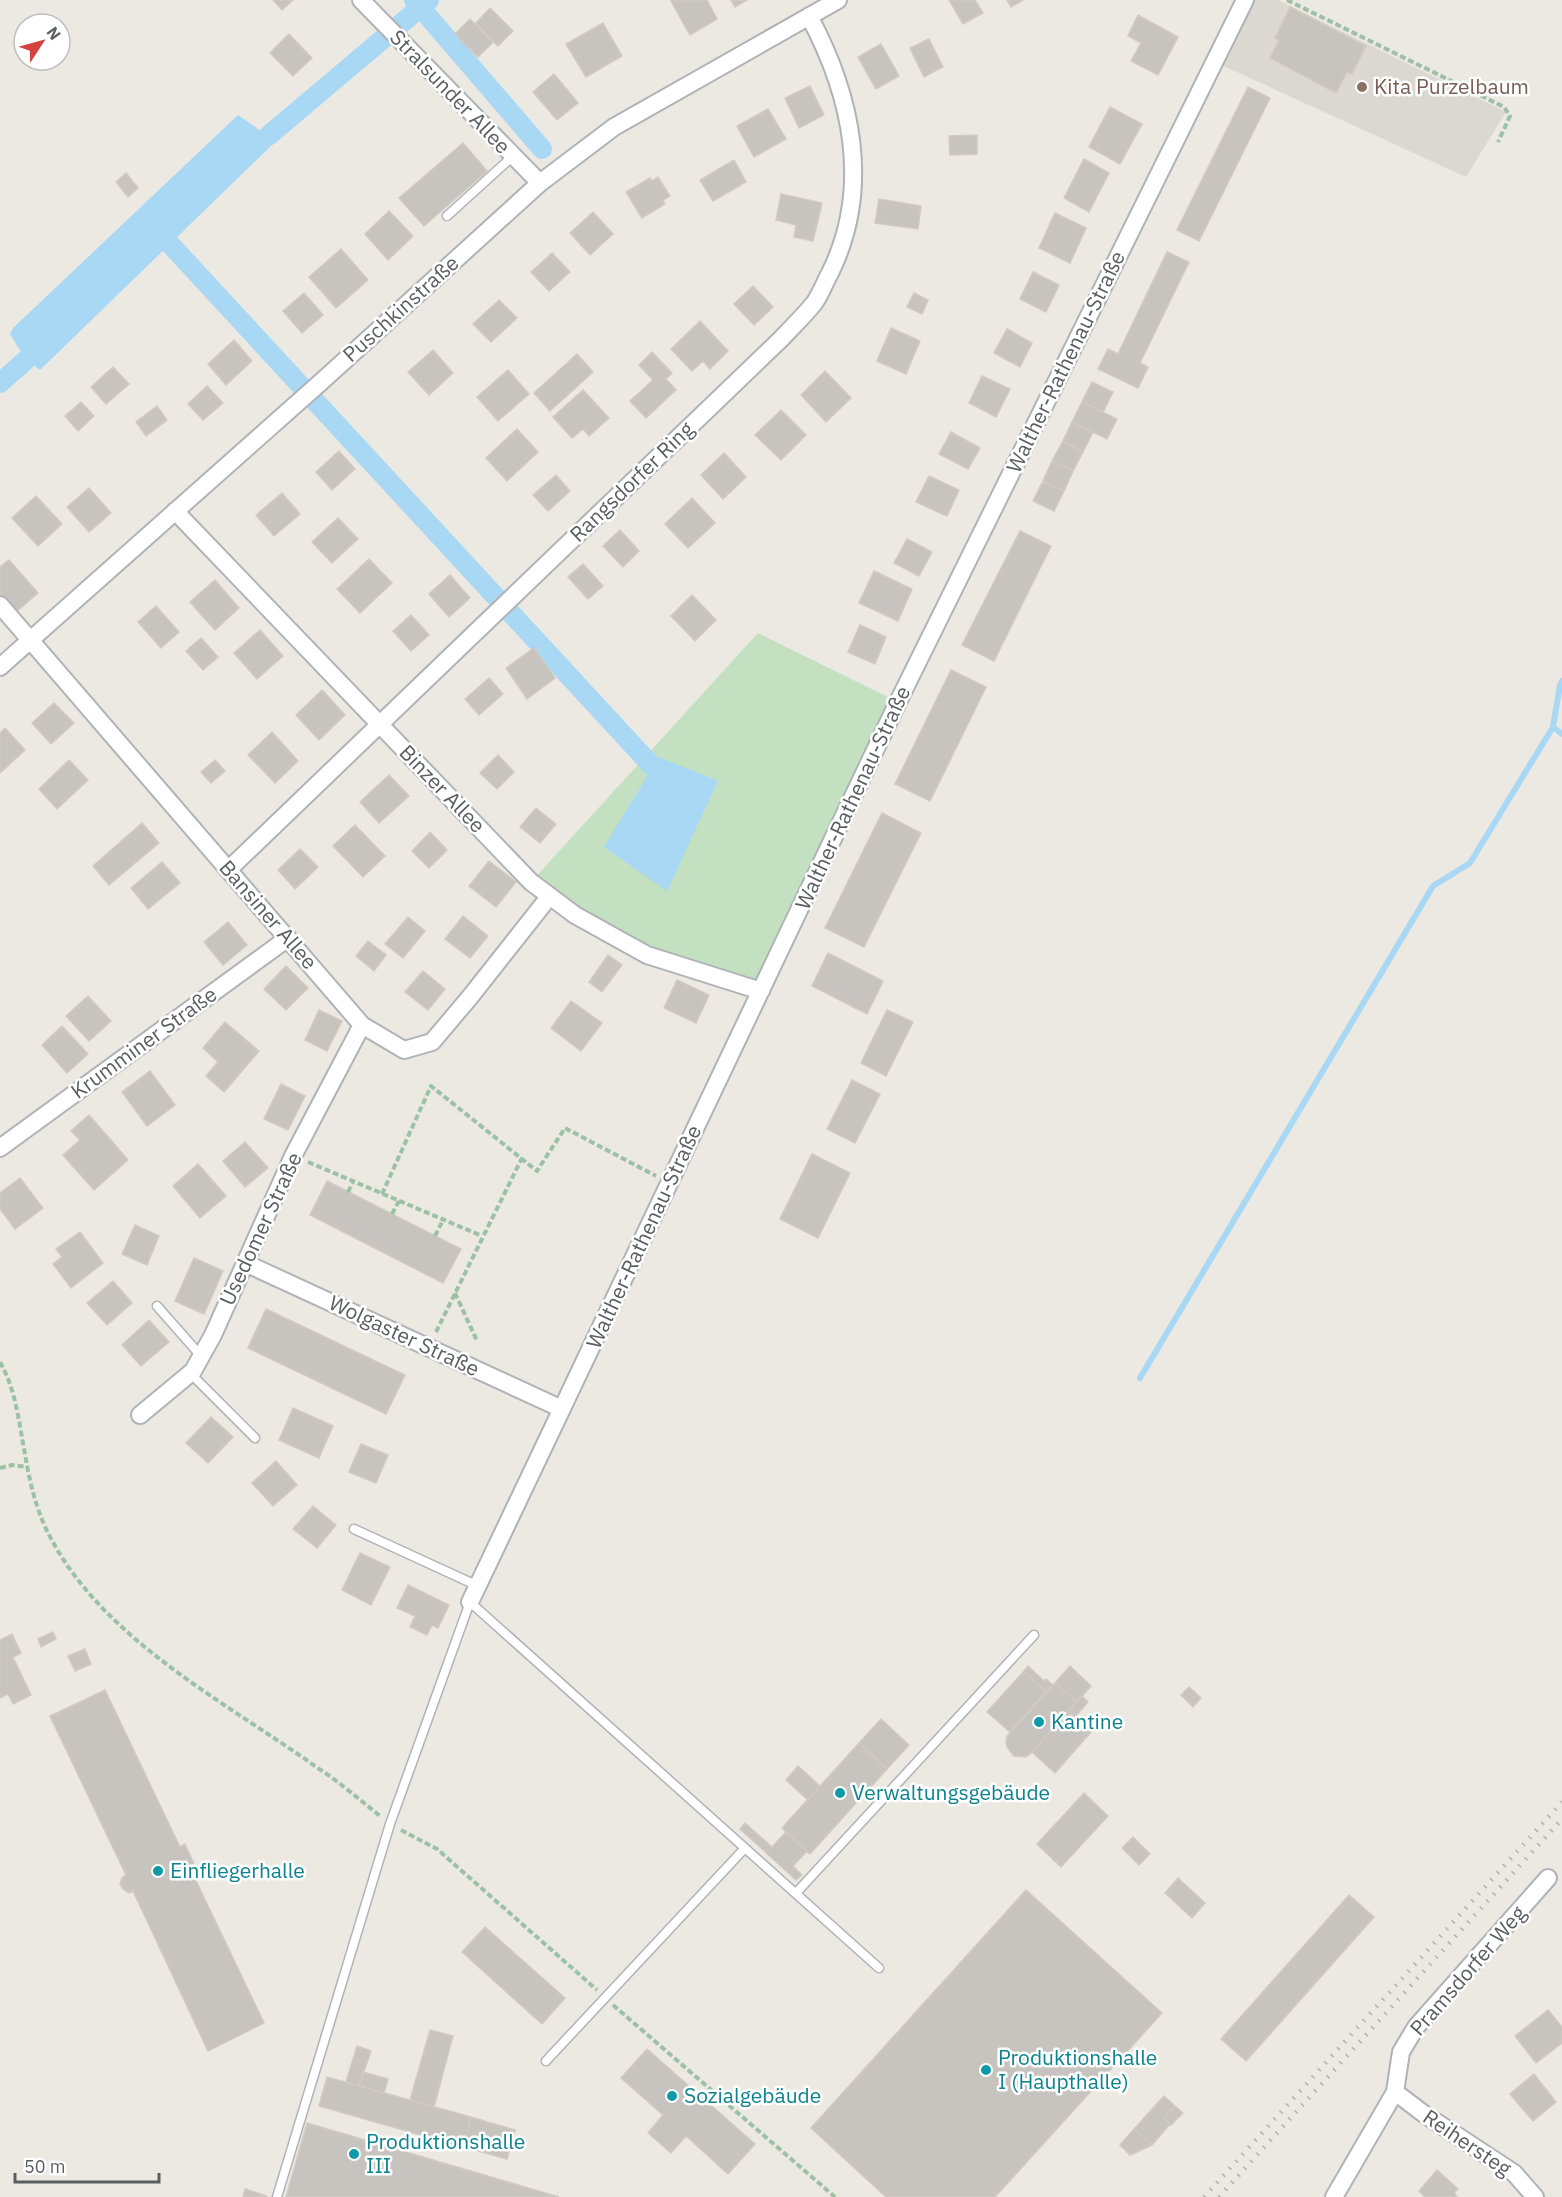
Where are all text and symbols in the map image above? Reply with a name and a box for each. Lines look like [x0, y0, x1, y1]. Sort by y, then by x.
north arrow [12, 12, 72, 72]
text: N [43, 23, 66, 44]
street label: Stralsunder Allee [384, 23, 517, 159]
place label: Kita Purzelbaum [1374, 72, 1529, 100]
marker: Kita Purzelbaum [1355, 80, 1369, 94]
street label: Walther-Rathenau-Straße [999, 246, 1131, 477]
street label: Puschkinstraße [336, 249, 464, 368]
street label: Rangsdorfer Ring [563, 415, 699, 548]
street label: Walther-Rathenau-Straße [788, 681, 916, 914]
street label: Binzer Allee [394, 738, 492, 838]
street label: Bansiner Allee [213, 854, 324, 975]
street label: Krumminer Straße [65, 980, 222, 1105]
street label: Walther-Rathenau-Straße [579, 1120, 707, 1353]
street label: Usedomer Straße [212, 1148, 308, 1310]
street label: Wolgaster Straße [325, 1288, 484, 1382]
place label: Kantine [1051, 1707, 1123, 1735]
marker: Kantine [1032, 1715, 1046, 1729]
place label: Verwaltungsgebäude [852, 1778, 1050, 1806]
marker: Verwaltungsgebäude [833, 1786, 847, 1800]
place label: Einfliegerhalle [170, 1856, 305, 1884]
marker: Einfliegerhalle [151, 1864, 165, 1878]
street label: Pramsdorfer Weg [1403, 1899, 1531, 2041]
place label: Produktionshalle I (Haupthalle) [998, 2043, 1157, 2095]
marker: Produktionshalle I (Haupthalle) [979, 2063, 993, 2077]
place label: Sozialgebäude [684, 2081, 821, 2109]
marker: Sozialgebäude [665, 2089, 679, 2103]
street label: Reihersteg [1418, 2102, 1517, 2182]
place label: Produktionshalle III [366, 2127, 525, 2179]
scale bar [15, 2146, 159, 2184]
marker: Produktionshalle III [347, 2147, 361, 2161]
text: 50 m [24, 2155, 66, 2178]

